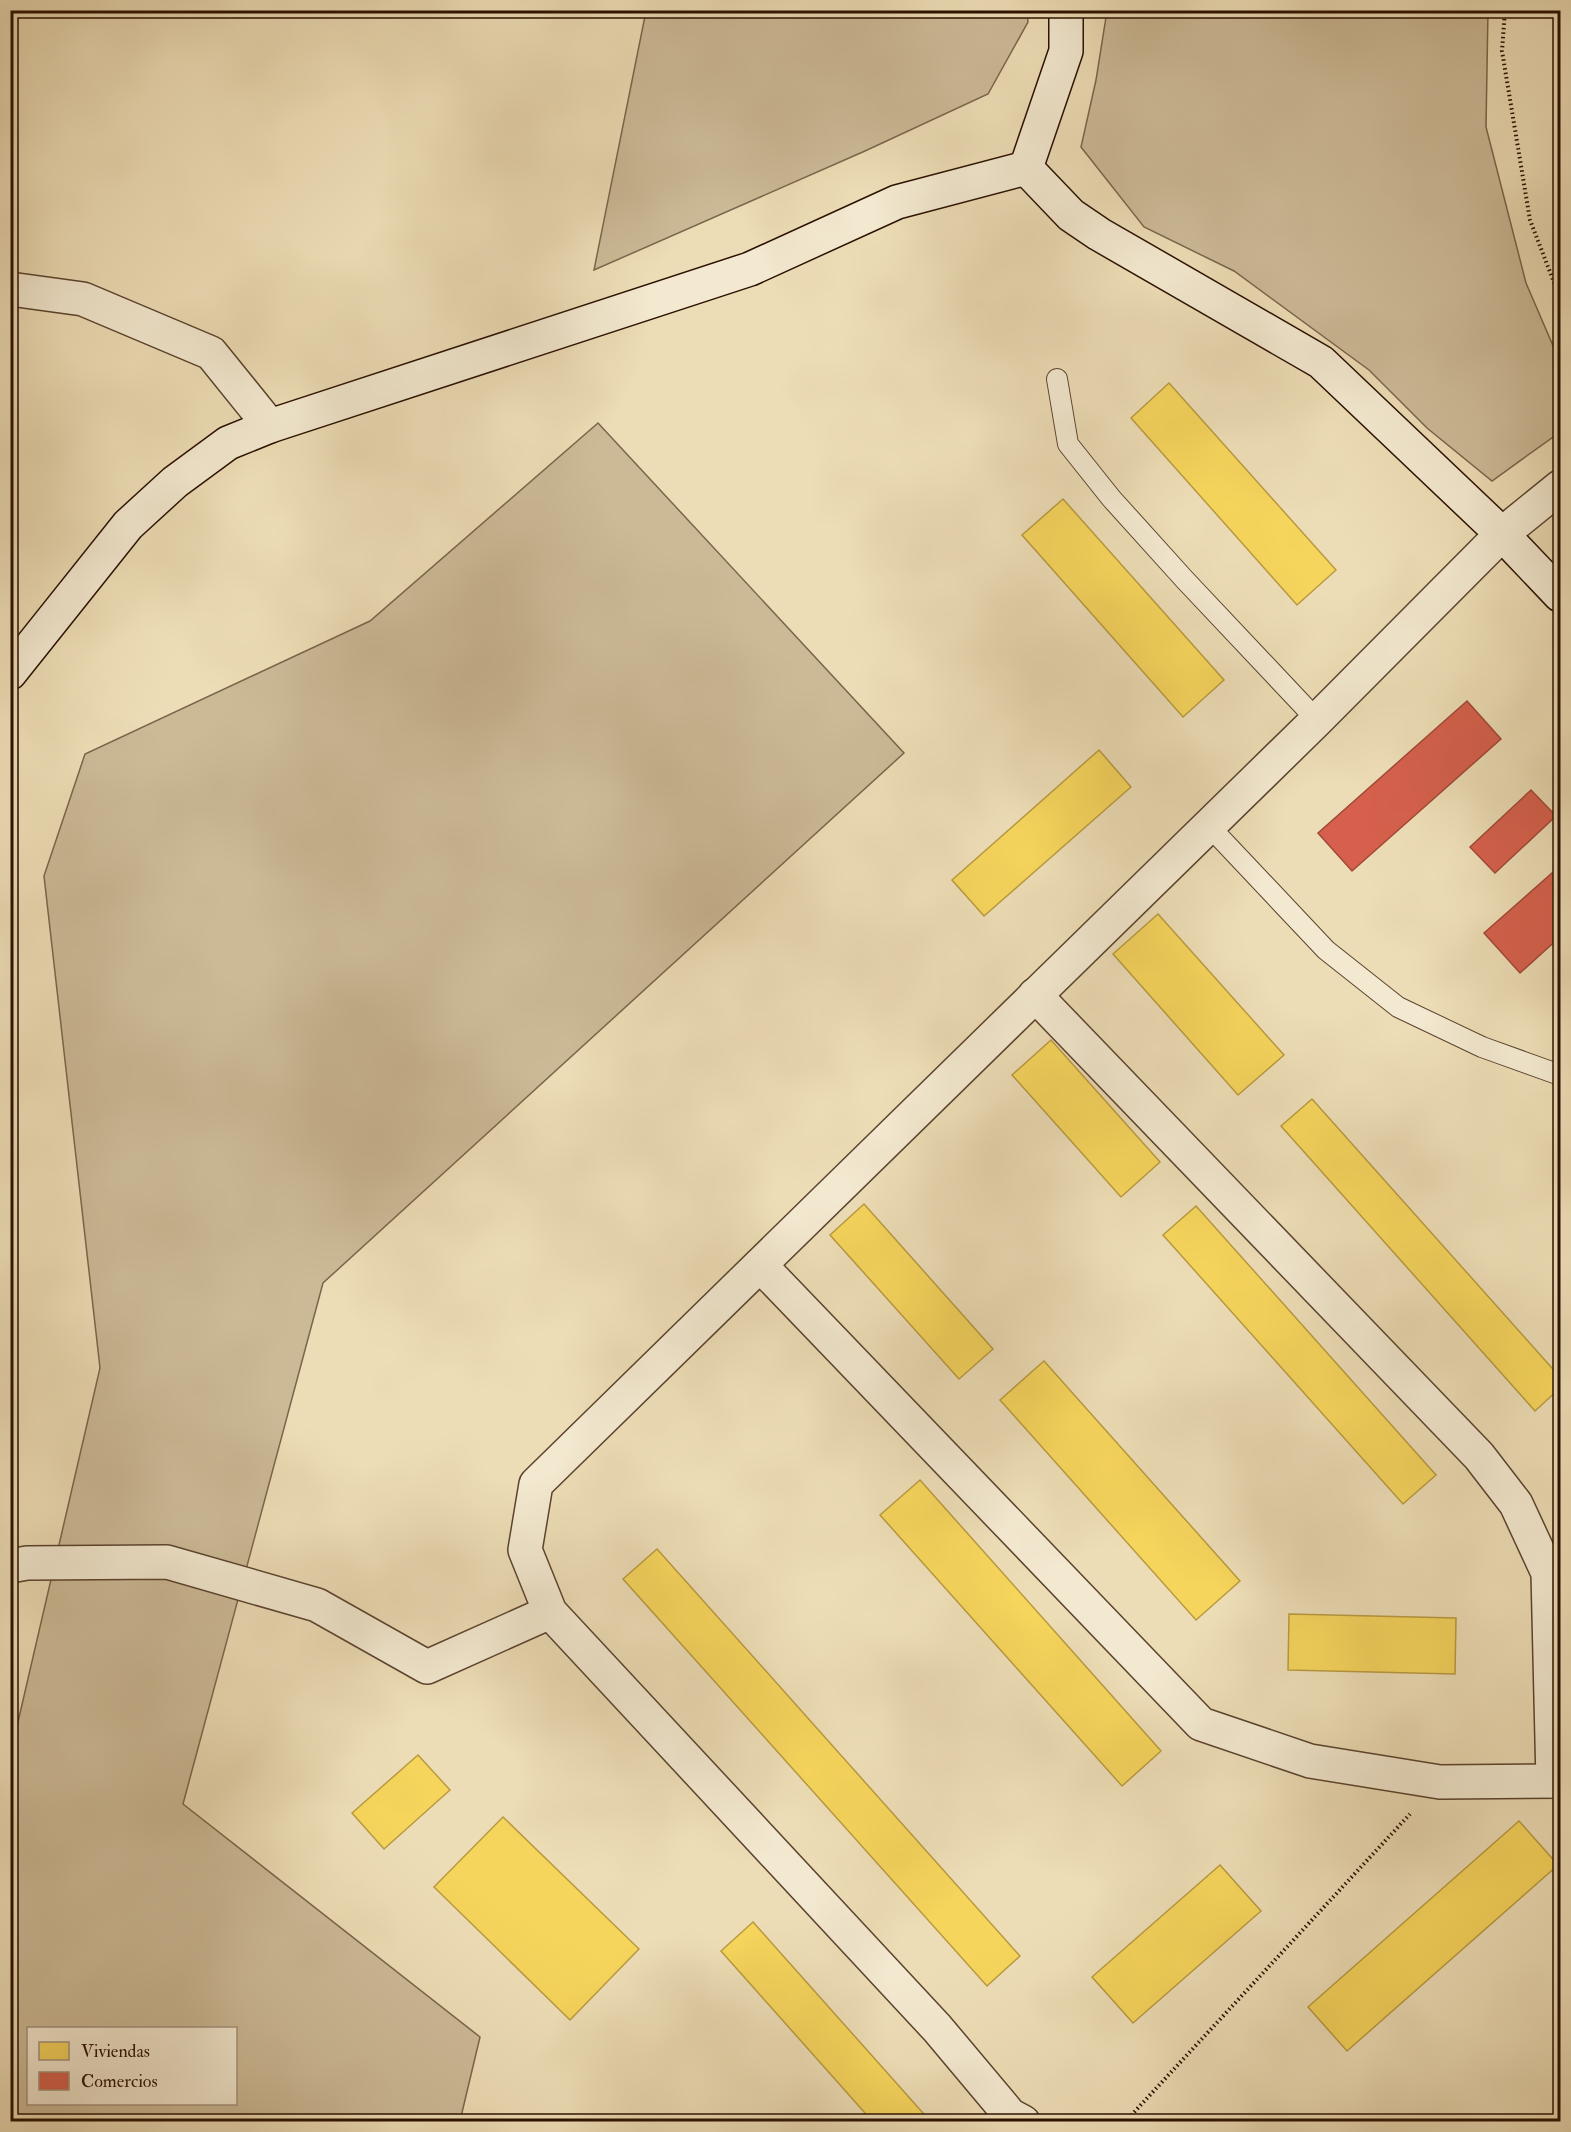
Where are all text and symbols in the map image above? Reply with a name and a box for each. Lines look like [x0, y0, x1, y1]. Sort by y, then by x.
legend [27, 2027, 237, 2105]
text: Viviendas [81, 2040, 150, 2063]
text: Comercios [81, 2070, 158, 2093]

